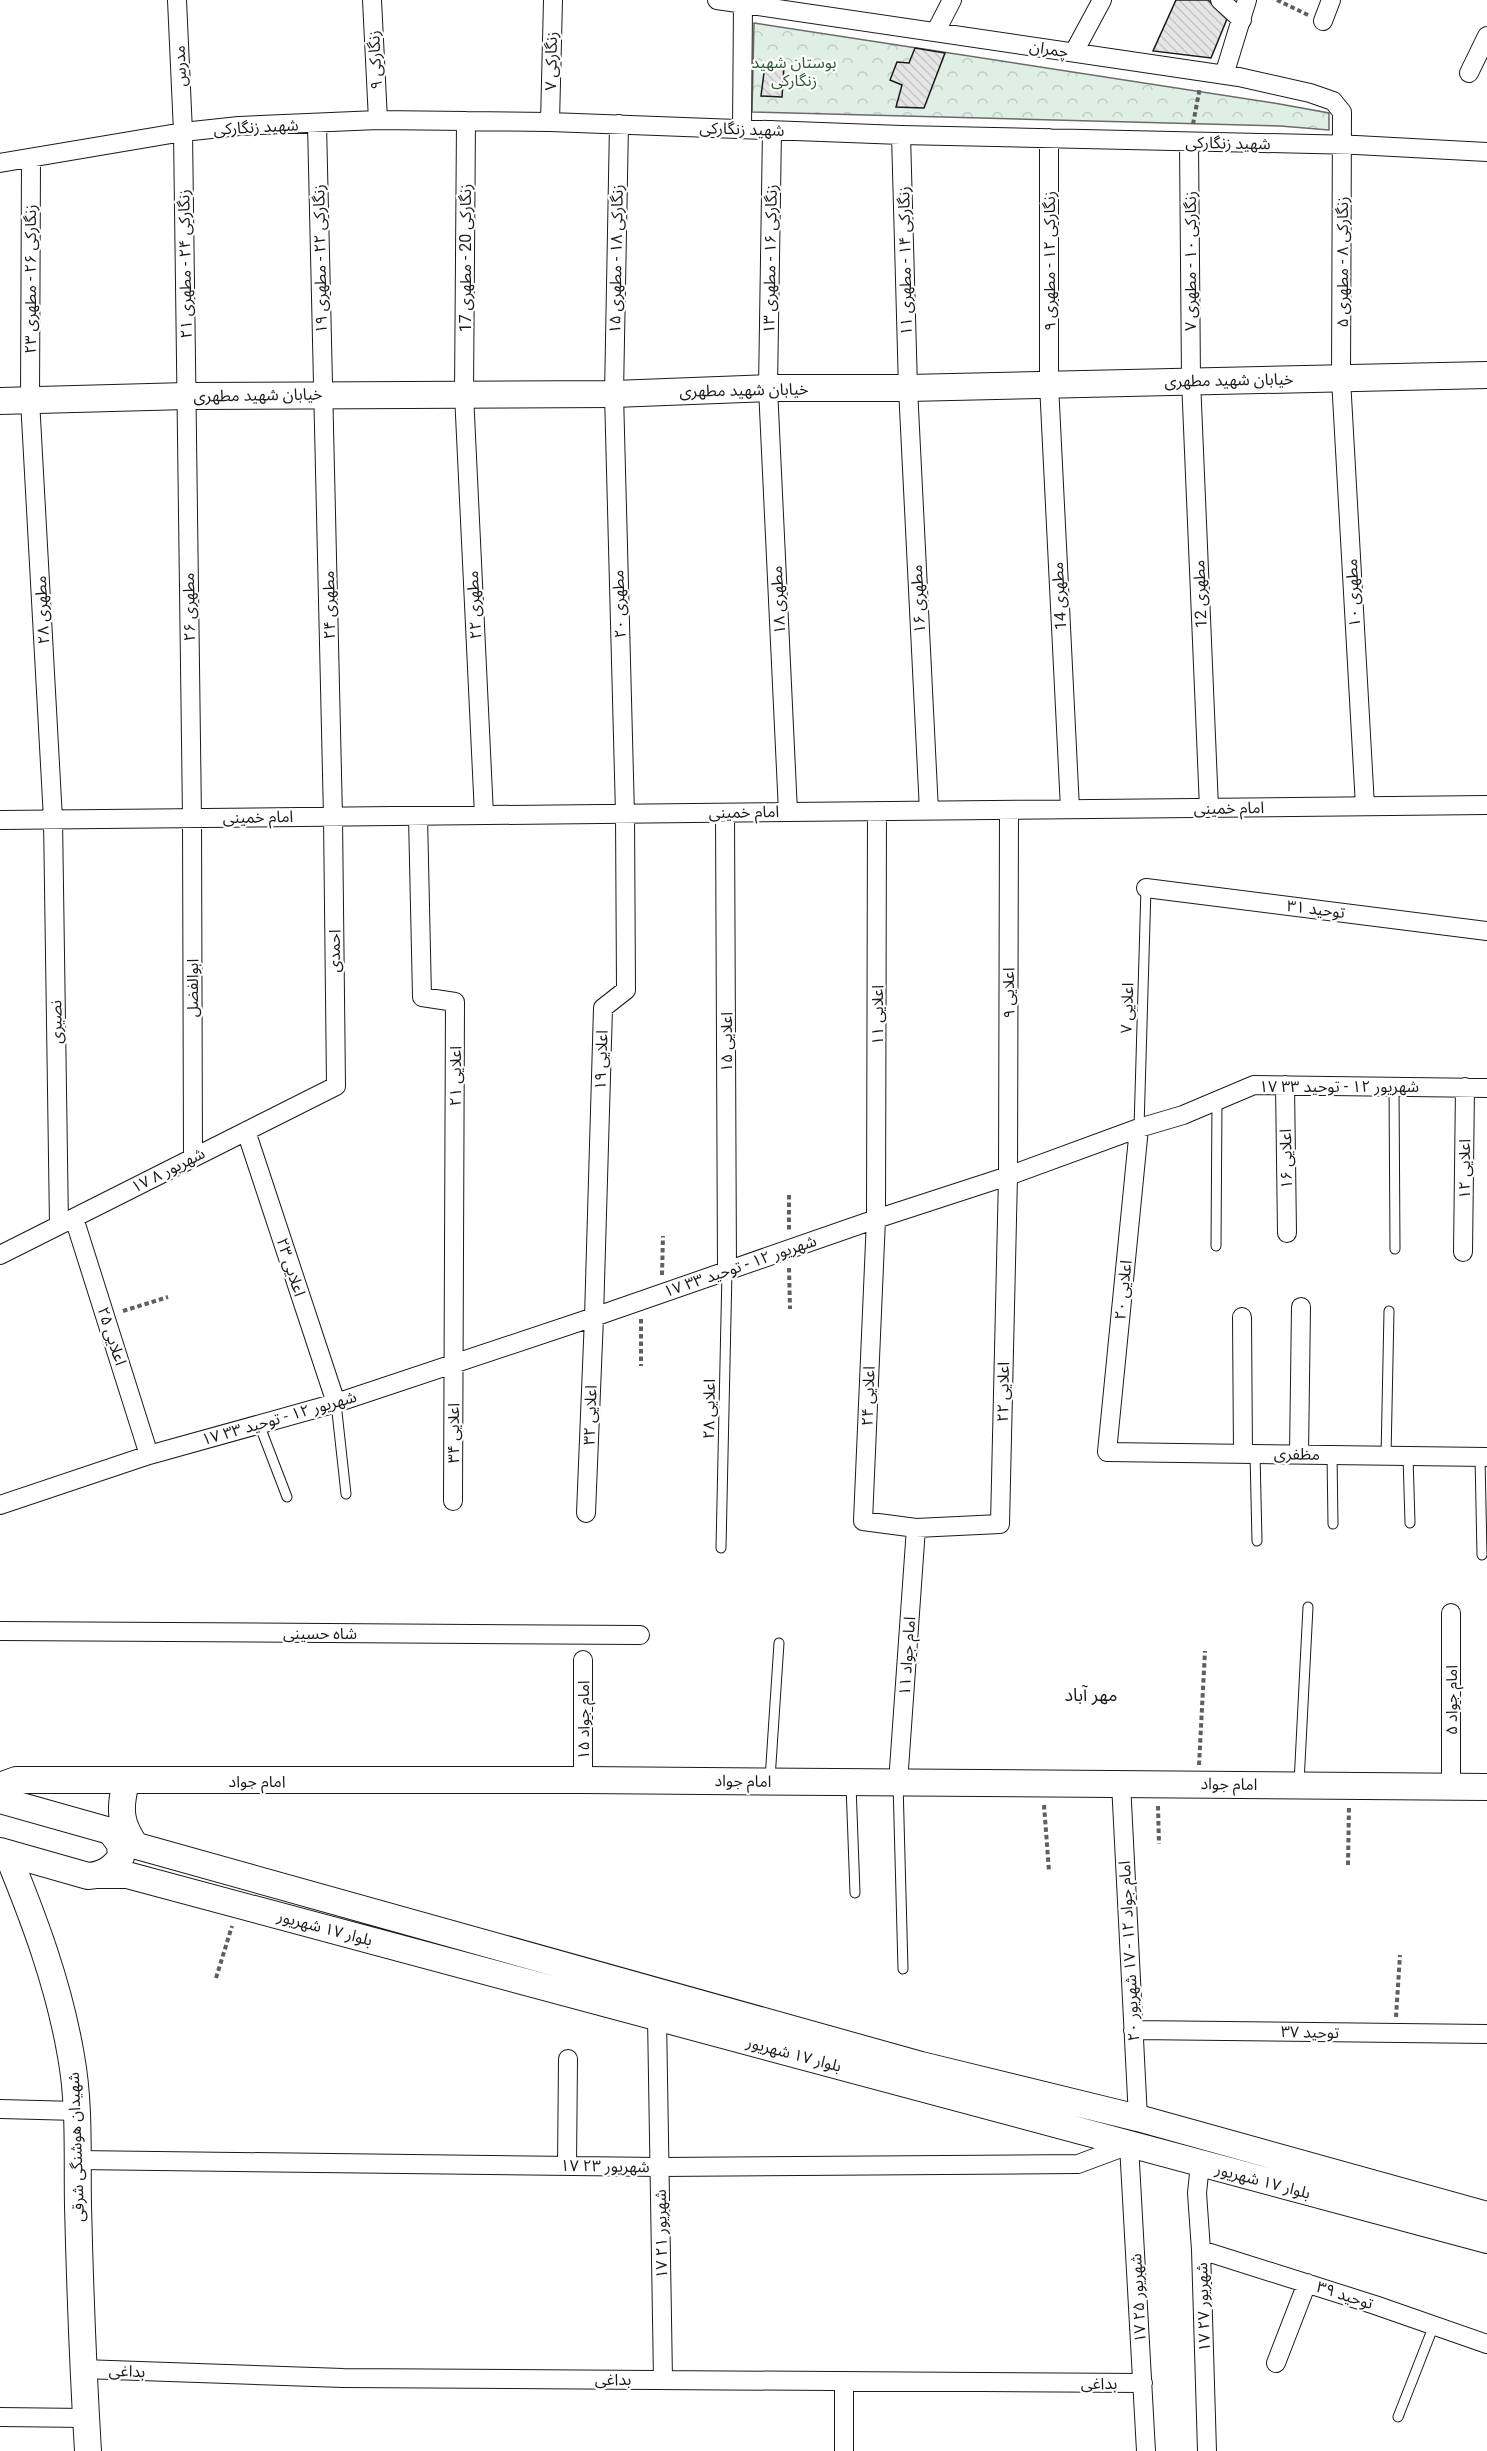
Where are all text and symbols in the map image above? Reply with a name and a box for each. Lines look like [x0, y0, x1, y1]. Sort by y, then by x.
street label: زنگارکی ۹ [364, 30, 386, 90]
street label: زنگارکی ۷ [541, 31, 561, 91]
street label: چمران [1028, 37, 1070, 62]
street label: مدرس [170, 45, 190, 87]
park label: بوستان شهید زنگارکی [751, 53, 837, 90]
street label: شهید زنگارکی [213, 115, 299, 139]
street label: شهید زنگارکی [699, 118, 785, 140]
street label: شهید زنگارکی [1185, 133, 1271, 153]
street label: زنگارکی ۲۲ - مطهری ۱۹ [309, 184, 331, 334]
street label: زنگارکی 20 - مطهری 17 [456, 184, 475, 332]
street label: زنگارکی ۱۸ - مطهری ۱۵ [605, 184, 627, 334]
street label: زنگارکی ۱۶ - مطهری ۱۳ [759, 184, 781, 334]
street label: زنگارکی ۱۴ - مطهری ۱۱ [894, 186, 916, 336]
street label: زنگارکی ۲۴ - مطهری ۲۱ [174, 189, 196, 339]
street label: زنگارکی ۱۲ - مطهری ۹ [1040, 191, 1059, 331]
street label: زنگارکی ۱۰ - مطهری ۷ [1181, 191, 1200, 331]
street label: زنگارکی ۸ - مطهری ۵ [1333, 196, 1352, 328]
street label: زنگارکی ۲۶ - مطهری ۲۳ [21, 204, 40, 354]
street label: خیابان شهید مطهری [1164, 369, 1294, 391]
street label: خیابان شهید مطهری [679, 379, 809, 401]
street label: خیابان شهید مطهری [193, 384, 323, 406]
street label: مطهری ۱۰ [1342, 558, 1364, 628]
street label: مطهری 12 [1189, 560, 1211, 628]
street label: مطهری 14 [1048, 561, 1070, 631]
street label: مطهری ۱۶ [907, 564, 929, 634]
street label: مطهری ۱۸ [767, 565, 789, 635]
street label: مطهری ۲۰ [608, 569, 630, 639]
street label: مطهری ۲۲ [463, 570, 485, 640]
street label: مطهری ۲۴ [319, 571, 339, 639]
street label: مطهری ۲۶ [179, 573, 199, 641]
street label: مطهری ۲۸ [31, 575, 53, 645]
street label: امام خمینی [1194, 798, 1264, 821]
street label: امام خمینی [709, 802, 779, 825]
street label: امام خمینی [223, 807, 293, 830]
street label: توحید ۳۱ [1286, 896, 1346, 922]
street label: احمدی [325, 929, 344, 973]
street label: ابوالفضل [183, 959, 202, 1017]
street label: اعلایی ۹ [999, 967, 1018, 1019]
street label: اعلایی ۷ [1117, 982, 1137, 1034]
street label: اعلایی ۱۱ [868, 985, 887, 1045]
street label: نصیری [46, 1000, 66, 1044]
street label: اعلایی ۱۵ [717, 1012, 736, 1072]
street label: اعلایی ۱۹ [590, 1030, 612, 1090]
street label: اعلایی ۲۱ [446, 1046, 465, 1106]
street label: ۱۷ شهریور ۱۲ - توحید ۳۳ [1259, 1077, 1419, 1096]
street label: اعلایی ۱۶ [1276, 1129, 1296, 1189]
street label: اعلایی ۱۲ [1455, 1139, 1474, 1199]
street label: ۱۷ شهریور ۸ [128, 1143, 208, 1197]
street label: ۱۷ شهریور ۱۲ - توحید ۳۳ [661, 1231, 819, 1301]
street label: اعلایی ۲۳ [273, 1235, 309, 1299]
street label: اعلایی ۲۰ [1110, 1259, 1136, 1321]
street label: اعلایی ۲۵ [94, 1304, 130, 1368]
street label: اعلایی ۲۲ [993, 1362, 1013, 1422]
street label: اعلایی ۲۴ [857, 1366, 879, 1426]
street label: اعلایی ۲۸ [699, 1379, 719, 1439]
street label: اعلایی ۳۲ [579, 1385, 601, 1445]
street label: ۱۷ شهریور ۱۲ - توحید ۳۳ [199, 1387, 359, 1449]
street label: اعلایی ۳۴ [444, 1403, 463, 1463]
street label: مظفری [1274, 1444, 1320, 1464]
street label: امام جواد ۱۱ [895, 1616, 922, 1696]
street label: شاه حسینی [283, 1624, 357, 1643]
street label: امام جواد ۵ [1442, 1665, 1464, 1735]
street label: امام جواد ۱۵ [574, 1680, 596, 1760]
district label: مهر آباد [1064, 1684, 1118, 1706]
street label: امام جواد [714, 1771, 772, 1794]
street label: امام جواد [229, 1772, 286, 1794]
street label: امام جواد [1200, 1774, 1258, 1797]
street label: امام جواد ۱۲ - ۱۷ شهریور ۲۰ [1115, 1860, 1146, 2042]
street label: بلوار ۱۷ شهریور [275, 1906, 374, 1950]
street label: توحید ۳۷ [1281, 2022, 1340, 2042]
street label: بلوار ۱۷ شهریور [744, 2032, 843, 2076]
street label: شهیدان هوشنگی شرقی [64, 2072, 88, 2222]
street label: ۱۷ شهریور ۲۳ [560, 2156, 650, 2176]
street label: بلوار ۱۷ شهریور [1213, 2159, 1312, 2203]
street label: ۱۷ شهریور ۲۱ [651, 2189, 671, 2279]
street label: ۱۷ شهریور ۲۵ [1126, 2253, 1150, 2343]
street label: ۱۷ شهریور ۲۷ [1192, 2262, 1214, 2352]
street label: توحید ۳۹ [1314, 2277, 1376, 2313]
street label: بداغی [108, 2361, 146, 2381]
street label: بداغی [595, 2370, 631, 2389]
street label: بداغی [1081, 2374, 1117, 2393]

